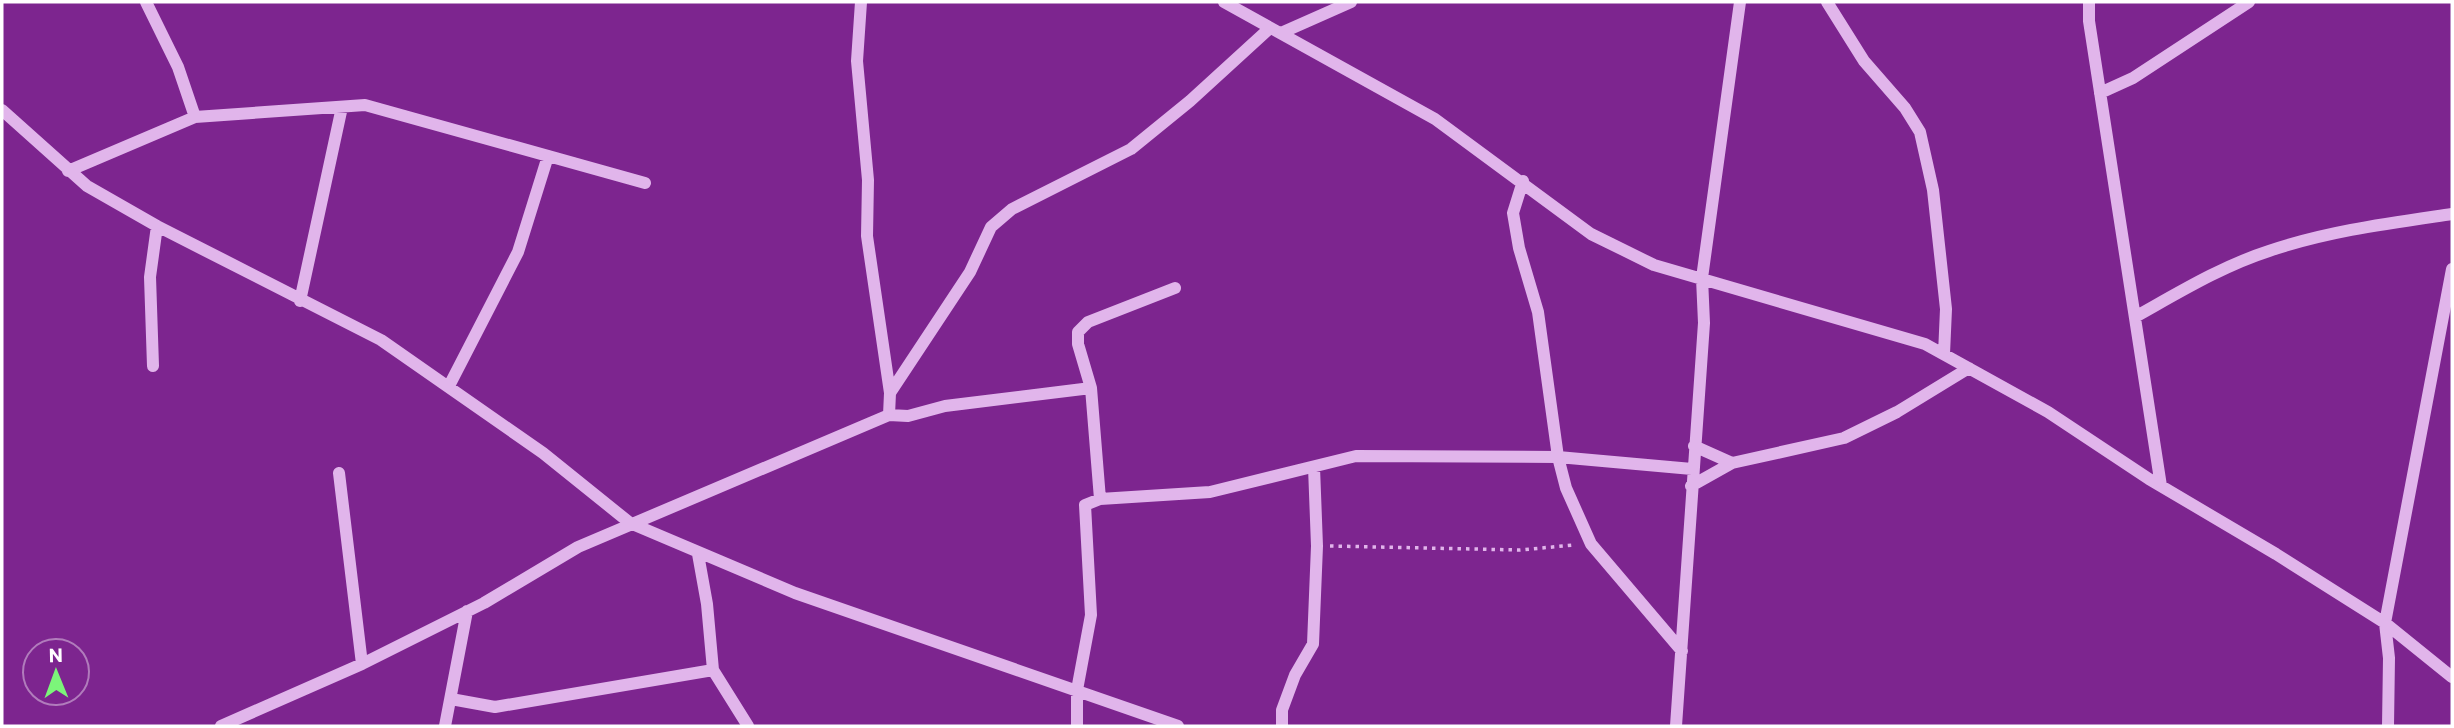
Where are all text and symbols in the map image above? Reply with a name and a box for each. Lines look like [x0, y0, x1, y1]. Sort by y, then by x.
north arrow [21, 637, 91, 707]
text: N [48, 643, 63, 666]

